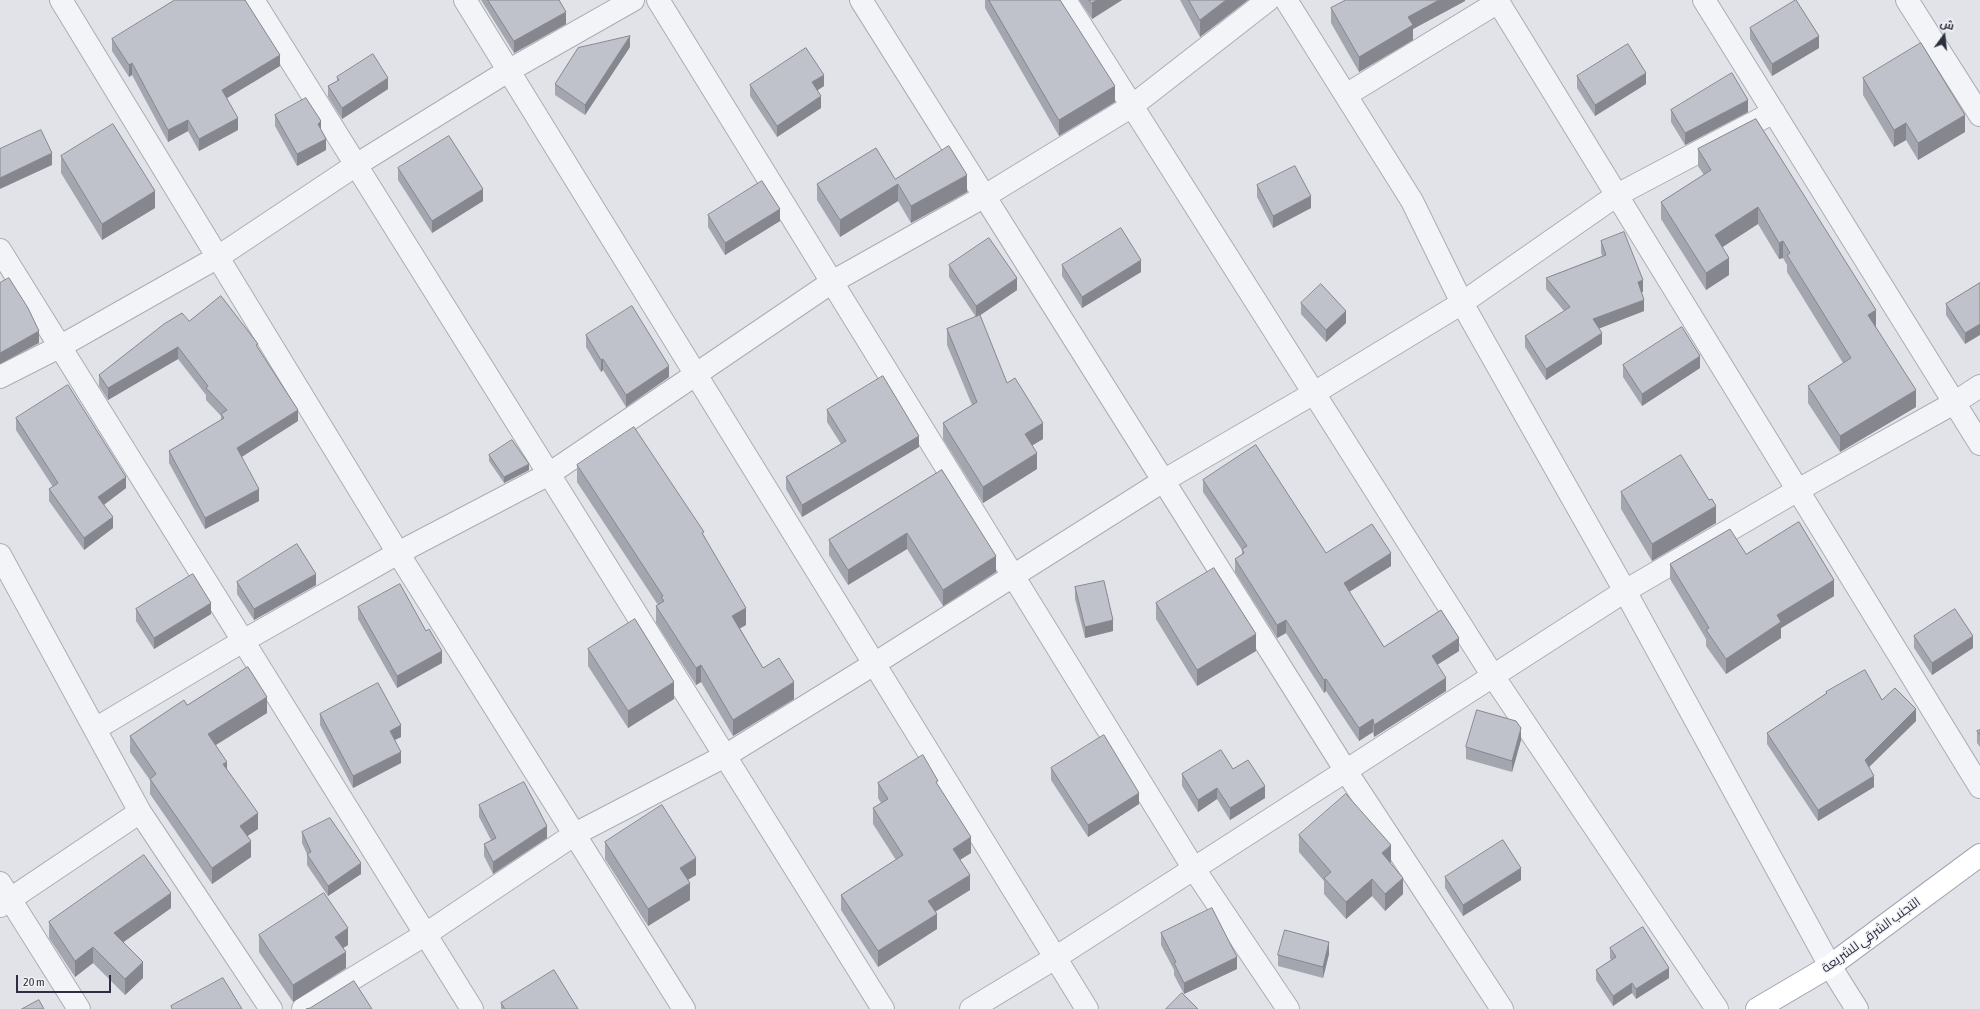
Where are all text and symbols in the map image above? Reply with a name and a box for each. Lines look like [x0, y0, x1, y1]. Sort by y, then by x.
north arrow [1924, 16, 1964, 56]
text: ش [1939, 17, 1955, 32]
street label: التجنب الشرقي للشريعة [1819, 894, 1923, 976]
scale bar [18, 967, 113, 993]
text: 20 m [23, 975, 45, 989]

